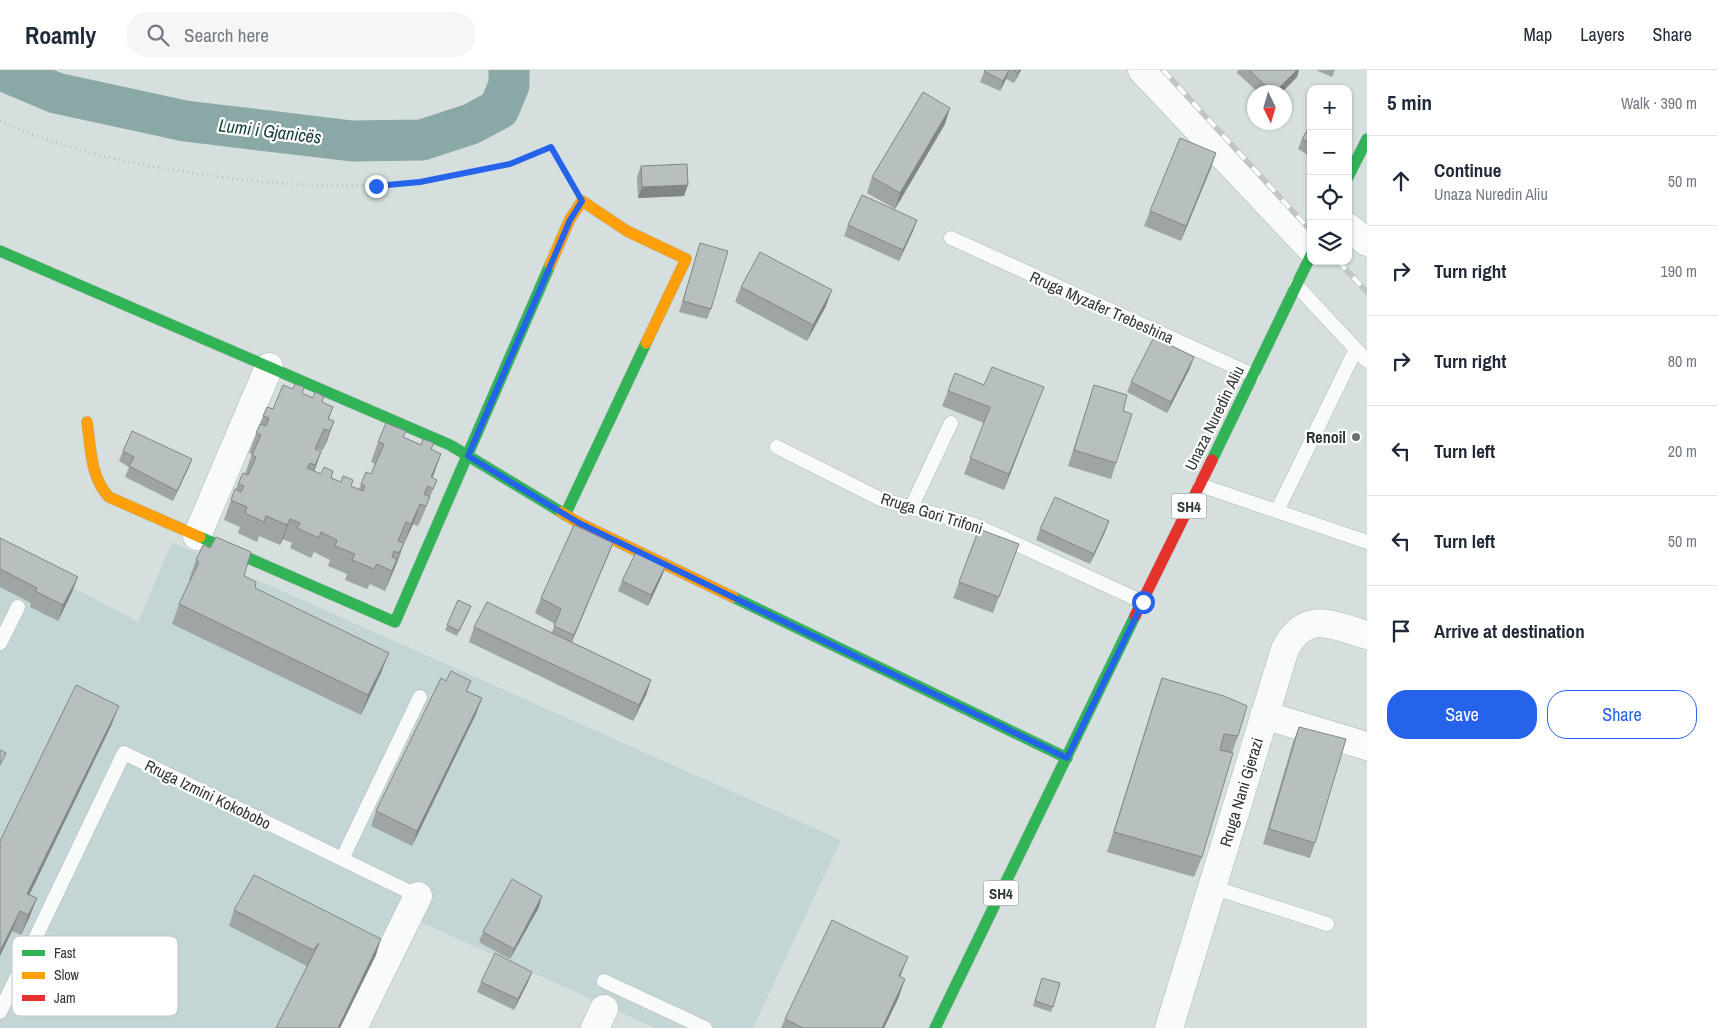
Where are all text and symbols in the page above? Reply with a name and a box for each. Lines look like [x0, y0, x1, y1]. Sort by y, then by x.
search box [126, 12, 476, 57]
text: Roamly [25, 19, 96, 51]
icon: search [144, 21, 172, 49]
text: Search here [184, 22, 269, 48]
text: Map [1524, 22, 1552, 47]
text: Layers [1580, 22, 1625, 47]
text: Share [1653, 22, 1692, 47]
north arrow [1247, 85, 1292, 130]
map controls [1307, 85, 1352, 265]
button: + [1307, 85, 1352, 130]
text: 5 min [1387, 88, 1432, 117]
text: Walk · 390 m [1621, 92, 1697, 114]
water label: Lumi i Gjanicës [217, 112, 323, 150]
button: − [1307, 130, 1352, 175]
text: Continue [1434, 157, 1502, 183]
icon: ahead [1387, 167, 1415, 195]
text: 50 m [1668, 170, 1697, 192]
route end [365, 175, 388, 198]
button: locate [1307, 175, 1352, 220]
text: Unaza Nuredin Aliu [1434, 183, 1548, 205]
button: layers [1307, 220, 1352, 265]
icon: right [1387, 257, 1415, 285]
text: Turn right [1434, 258, 1506, 284]
text: 190 m [1661, 260, 1697, 282]
street label: Rruga Myzafer Trebeshina [1027, 265, 1178, 349]
icon: right [1387, 347, 1415, 375]
text: Turn right [1434, 348, 1506, 374]
text: 80 m [1668, 350, 1697, 372]
street label: Unaza Nuredin Aliu [1179, 362, 1249, 474]
place label: Renoil [1306, 426, 1346, 448]
marker: Renoil [1350, 431, 1362, 443]
icon: left [1387, 437, 1415, 465]
text: Turn left [1434, 438, 1495, 464]
text: 20 m [1668, 440, 1697, 462]
street label: Rruga Gori Trifoni [878, 487, 986, 539]
road number: SH4 [1172, 494, 1206, 518]
icon: left [1387, 527, 1415, 555]
text: Turn left [1434, 528, 1495, 554]
text: 50 m [1668, 530, 1697, 552]
route start [1132, 591, 1155, 614]
icon: arrive [1387, 617, 1415, 645]
text: Arrive at destination [1434, 618, 1585, 644]
button: Save [1387, 690, 1537, 739]
button: Share [1547, 690, 1697, 739]
street label: Rruga Nani Gjerazi [1214, 735, 1268, 849]
street label: Rruga Izmini Kokobobo [141, 754, 275, 834]
road number: SH4 [984, 880, 1018, 906]
legend [12, 936, 178, 1016]
text: Fast [54, 944, 76, 962]
text: Slow [54, 966, 80, 984]
text: Jam [54, 989, 76, 1007]

